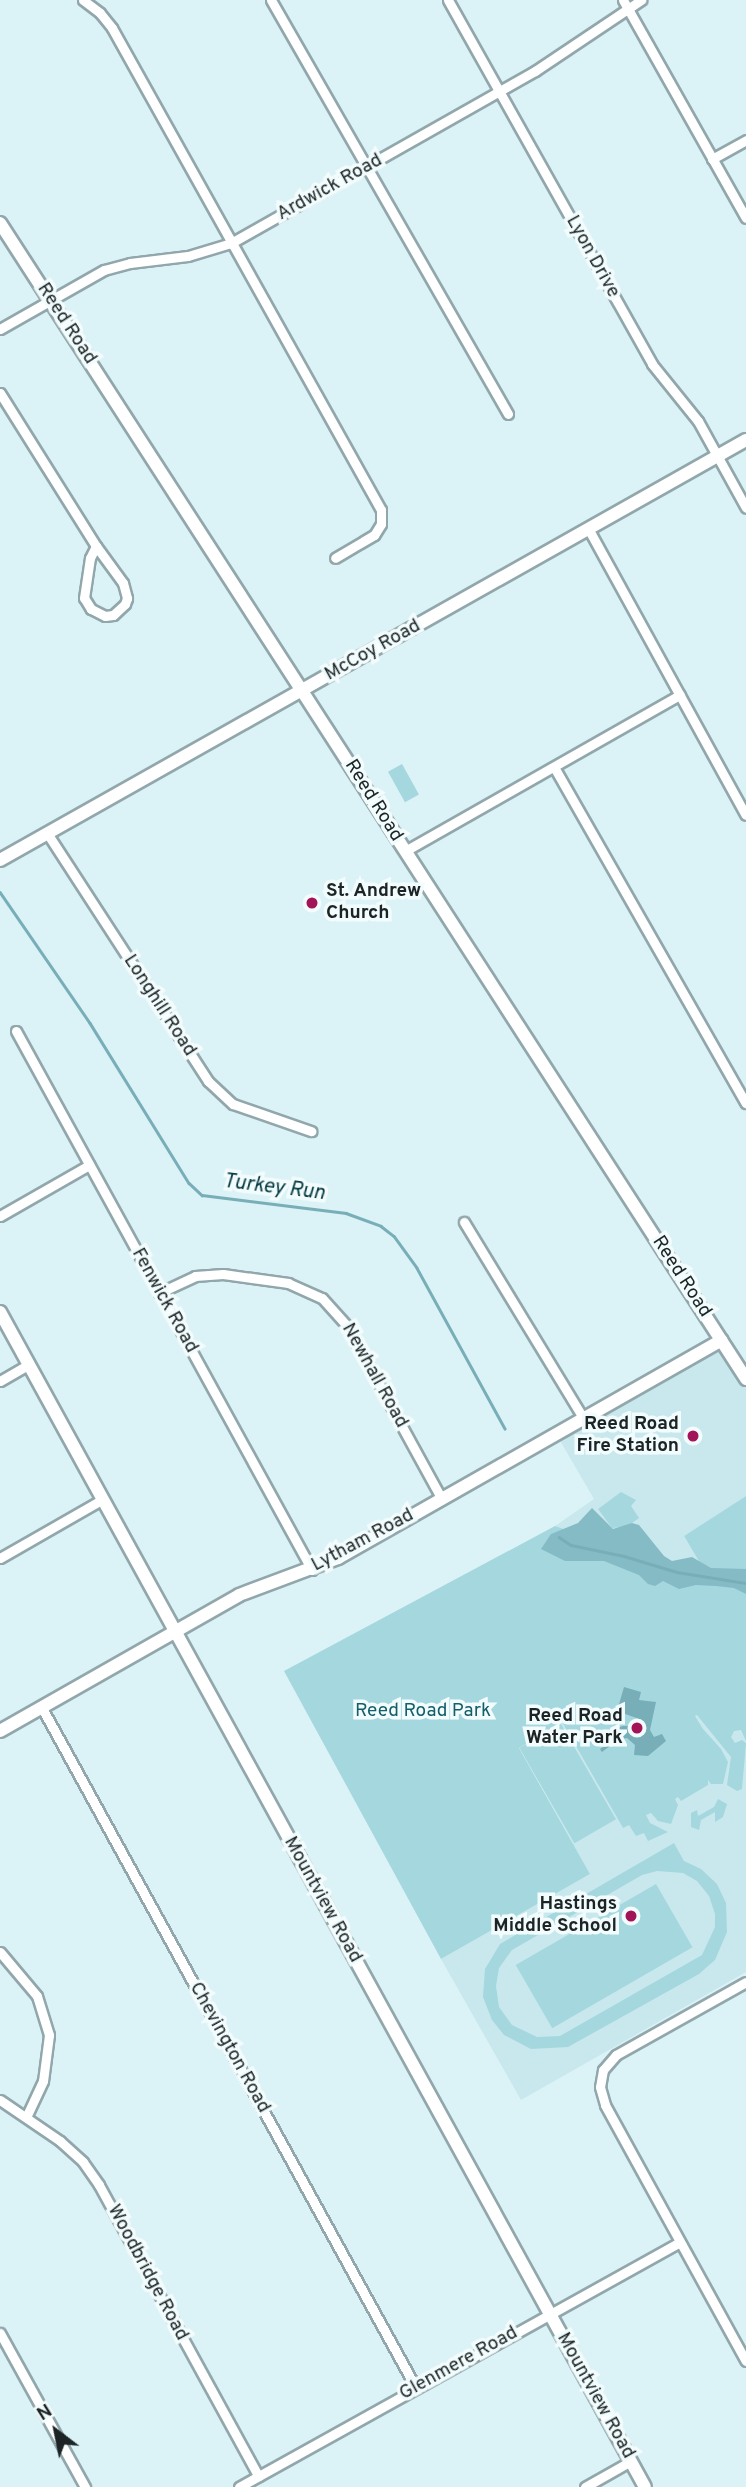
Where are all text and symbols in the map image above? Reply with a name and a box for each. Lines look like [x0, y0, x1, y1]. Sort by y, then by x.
street label: Ardwick Road [273, 150, 387, 226]
street label: Lyon Drive [560, 212, 624, 302]
street label: Reed Road [31, 279, 101, 369]
street label: McCoy Road [321, 615, 425, 687]
street label: Reed Road [339, 756, 407, 846]
place label: St. Andrew Church [326, 881, 422, 925]
marker: St. Andrew Church [304, 895, 320, 911]
street label: Longhill Road [118, 951, 200, 1061]
water label: Turkey Run [222, 1169, 326, 1207]
street label: Reed Road [646, 1232, 716, 1322]
street label: Fenwick Road [126, 1245, 202, 1357]
street label: Newhall Road [336, 1320, 412, 1432]
place label: Reed Road Fire Station [577, 1414, 679, 1458]
marker: Reed Road Fire Station [685, 1428, 701, 1444]
street label: Lytham Road [308, 1505, 418, 1577]
park label: Reed Road Park [355, 1701, 491, 1723]
place label: Reed Road Water Park [526, 1706, 623, 1750]
marker: Reed Road Water Park [629, 1720, 645, 1736]
street label: Mountview Road [278, 1833, 366, 1967]
place label: Hastings Middle School [493, 1894, 617, 1938]
marker: Hastings Middle School [623, 1908, 639, 1924]
street label: Chevington Road [184, 1979, 274, 2117]
street label: Woodbridge Road [102, 2201, 192, 2345]
street label: Glenmere Road [396, 2322, 522, 2406]
street label: Mountview Road [551, 2329, 639, 2463]
north arrow [21, 2396, 91, 2466]
text: N [33, 2399, 57, 2427]

